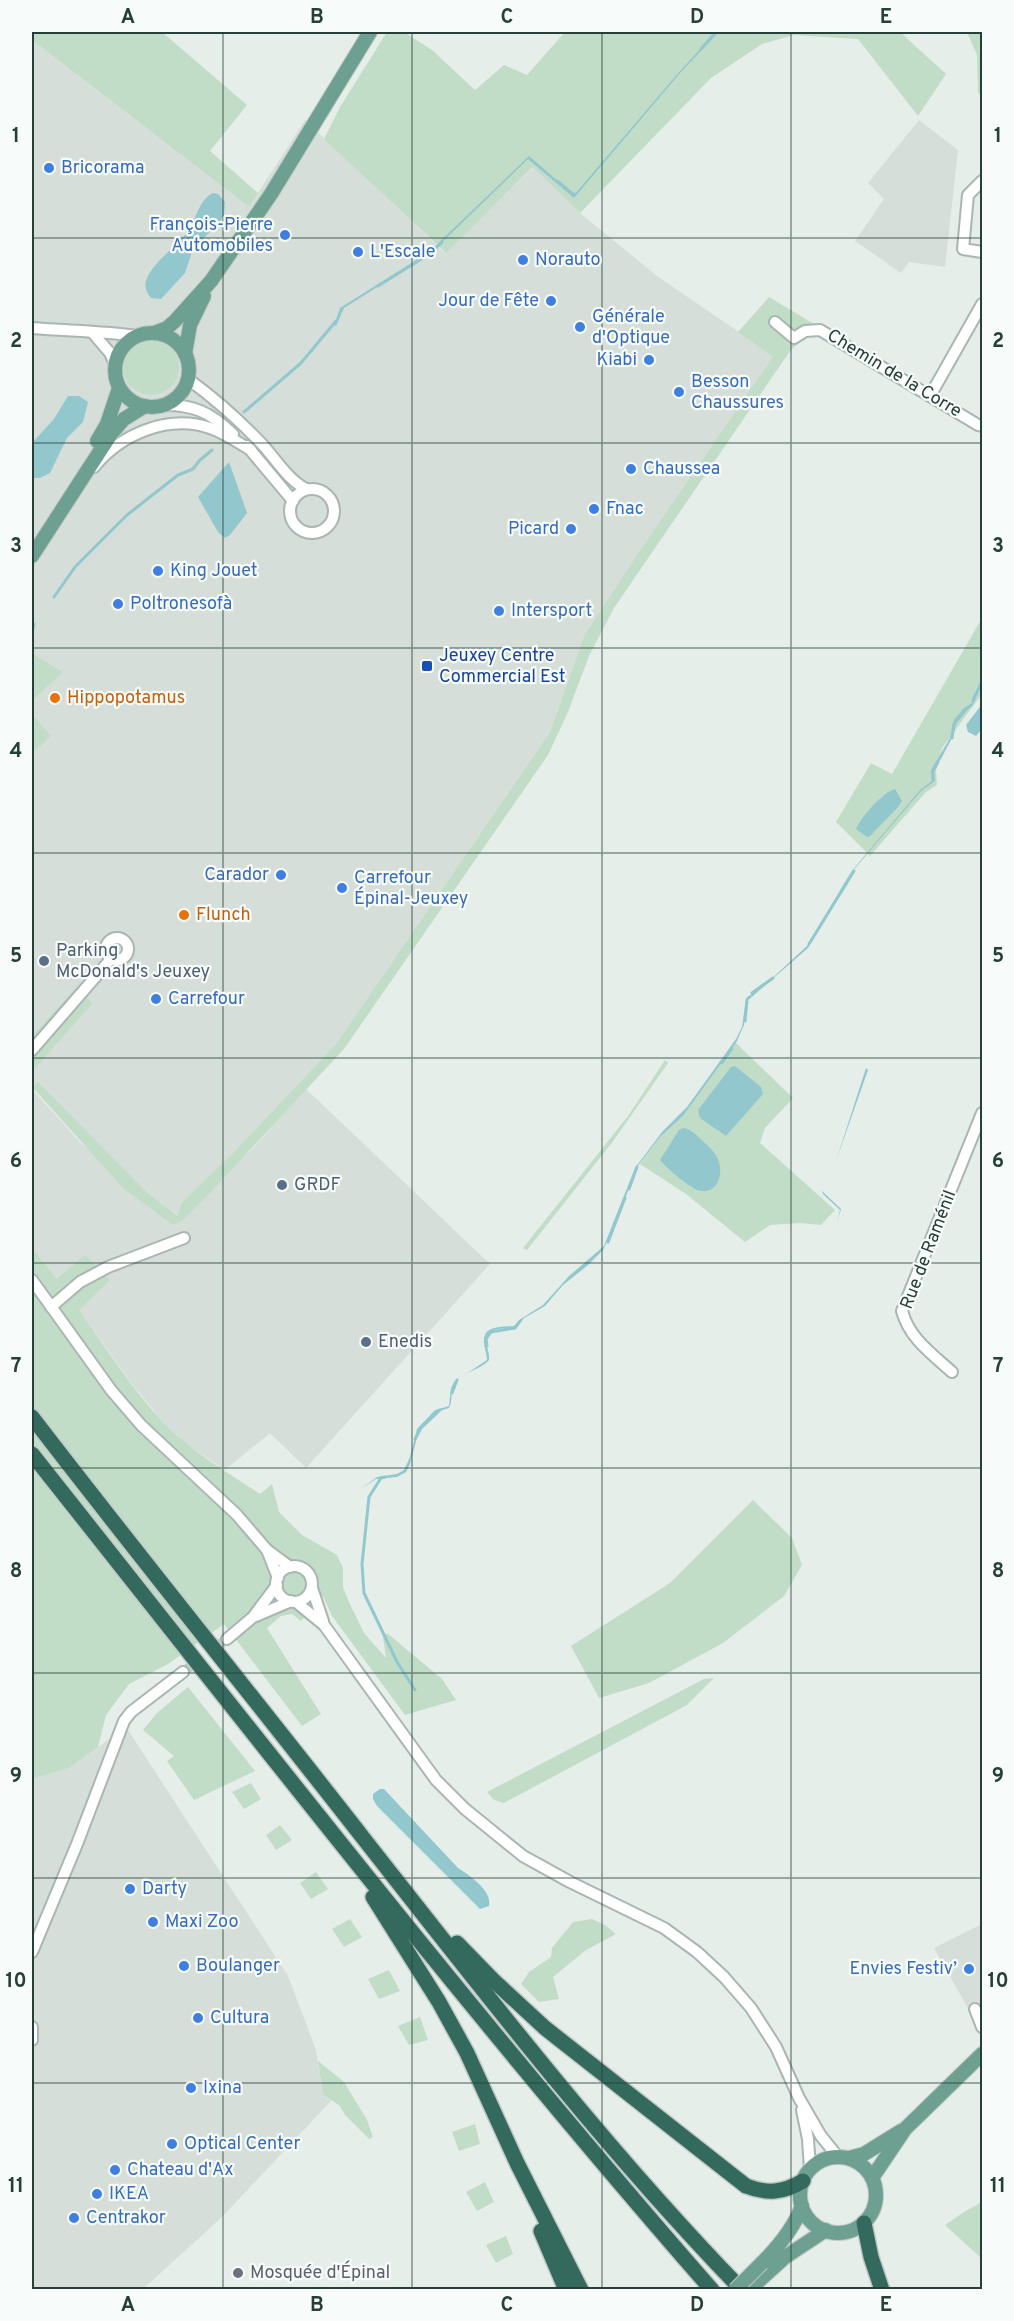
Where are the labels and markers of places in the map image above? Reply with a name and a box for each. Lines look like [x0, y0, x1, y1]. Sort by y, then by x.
place label: Bricorama [61, 157, 145, 180]
marker: Bricorama [42, 161, 56, 175]
place label: François-Pierre Automobiles [149, 214, 273, 258]
marker: François-Pierre Automobiles [278, 228, 292, 242]
place label: L'Escale [370, 241, 435, 264]
marker: L'Escale [351, 245, 365, 259]
place label: Norauto [535, 249, 601, 272]
marker: Norauto [516, 253, 530, 267]
place label: Jour de Fête [438, 290, 539, 313]
marker: Jour de Fête [544, 294, 558, 308]
place label: Générale d'Optique [592, 306, 670, 350]
marker: Générale d'Optique [573, 320, 587, 334]
place label: Kiabi [596, 349, 637, 372]
marker: Kiabi [642, 353, 656, 367]
place label: Besson Chaussures [691, 371, 784, 415]
marker: Besson Chaussures [672, 385, 686, 399]
place label: Chaussea [643, 458, 720, 481]
marker: Chaussea [624, 462, 638, 476]
place label: Fnac [606, 498, 644, 521]
marker: Fnac [587, 502, 601, 516]
place label: Picard [508, 518, 559, 541]
marker: Picard [564, 522, 578, 536]
place label: King Jouet [170, 560, 257, 583]
marker: King Jouet [151, 564, 165, 578]
place label: Poltronesofà [130, 593, 232, 616]
marker: Poltronesofà [111, 597, 125, 611]
place label: Intersport [511, 600, 592, 623]
marker: Intersport [492, 604, 506, 618]
place label: Jeuxey Centre Commercial Est [439, 645, 566, 689]
marker: Jeuxey Centre Commercial Est [420, 659, 434, 673]
place label: Hippopotamus [67, 687, 185, 710]
marker: Hippopotamus [48, 691, 62, 705]
place label: Carador [204, 864, 269, 887]
place label: Carrefour Épinal-Jeuxey [354, 867, 468, 911]
marker: Carador [274, 868, 288, 882]
marker: Carrefour Épinal-Jeuxey [335, 881, 349, 895]
place label: Flunch [196, 904, 251, 927]
marker: Flunch [177, 908, 191, 922]
place label: Parking McDonald's Jeuxey [56, 940, 210, 984]
marker: Parking McDonald's Jeuxey [37, 954, 51, 968]
place label: Carrefour [168, 988, 245, 1011]
marker: Carrefour [149, 992, 163, 1006]
place label: GRDF [294, 1174, 341, 1197]
marker: GRDF [275, 1178, 289, 1192]
place label: Enedis [378, 1331, 432, 1354]
marker: Enedis [359, 1335, 373, 1349]
place label: Darty [142, 1878, 187, 1901]
marker: Darty [123, 1882, 137, 1896]
place label: Maxi Zoo [165, 1911, 239, 1934]
marker: Maxi Zoo [146, 1915, 160, 1929]
place label: Boulanger [196, 1955, 280, 1978]
place label: Envies Festiv’ [850, 1958, 957, 1981]
marker: Boulanger [177, 1959, 191, 1973]
marker: Envies Festiv’ [962, 1962, 976, 1976]
place label: Cultura [210, 2007, 269, 2030]
marker: Cultura [191, 2011, 205, 2025]
place label: Ixina [203, 2077, 242, 2100]
marker: Ixina [184, 2081, 198, 2095]
place label: Optical Center [184, 2133, 300, 2156]
marker: Optical Center [165, 2137, 179, 2151]
place label: Chateau d'Ax [127, 2159, 234, 2182]
marker: Chateau d'Ax [108, 2163, 122, 2177]
place label: IKEA [109, 2183, 149, 2206]
marker: IKEA [90, 2187, 104, 2201]
place label: Centrakor [86, 2207, 166, 2230]
marker: Centrakor [67, 2211, 81, 2225]
place label: Mosquée d'Épinal [250, 2260, 390, 2285]
marker: Mosquée d'Épinal [231, 2266, 245, 2280]

